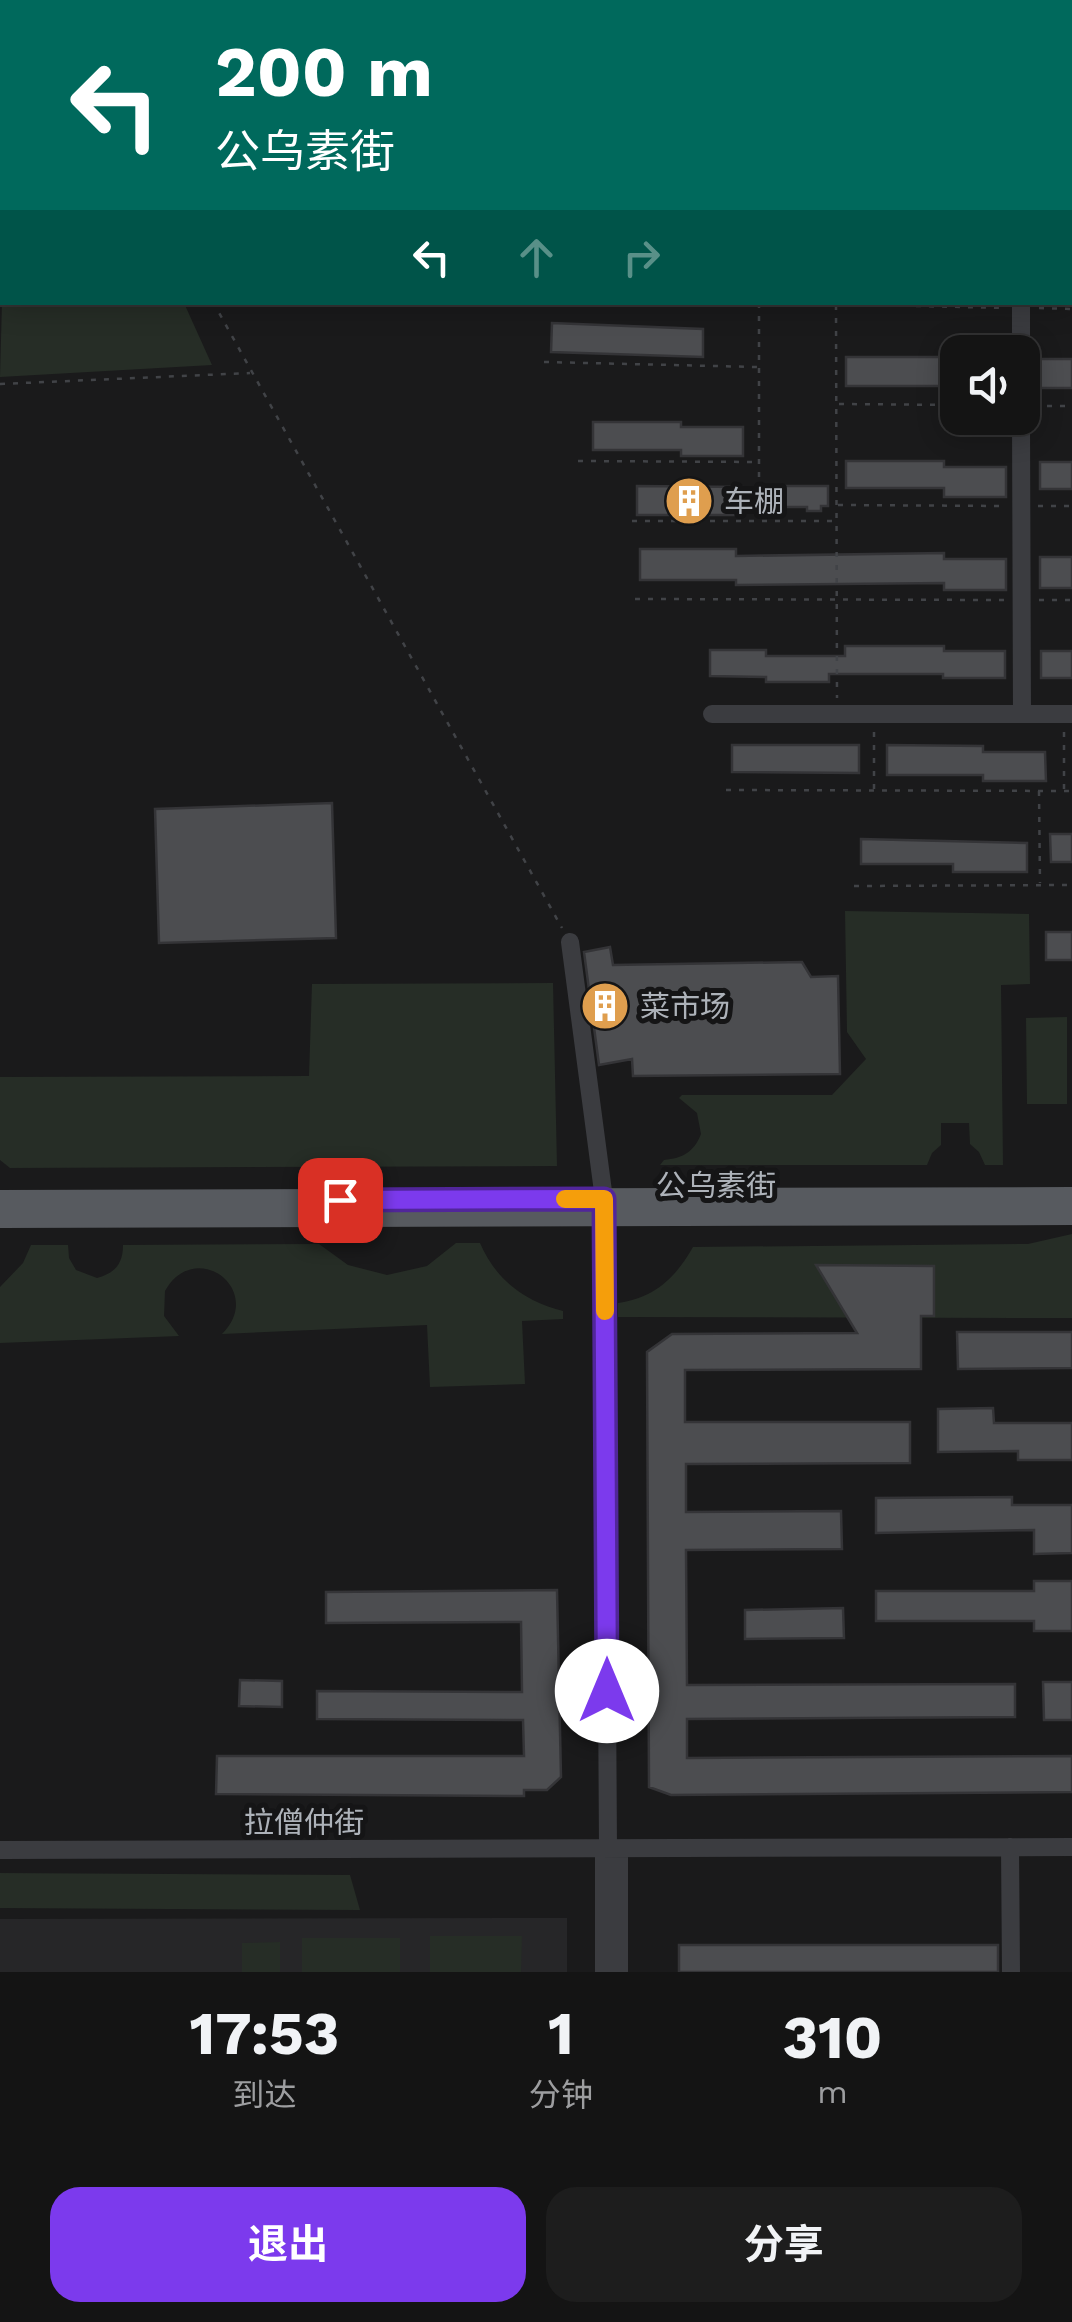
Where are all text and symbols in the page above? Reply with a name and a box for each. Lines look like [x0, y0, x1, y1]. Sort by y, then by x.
text: 200 m [215, 31, 433, 113]
icon: left [50, 40, 180, 170]
text: 公乌素街 [215, 125, 395, 178]
icon: left [404, 230, 459, 285]
icon: ahead [509, 230, 564, 285]
icon: right [614, 230, 669, 285]
map controls [940, 335, 1040, 435]
button: sound [940, 335, 1040, 435]
building icon: 车棚 [663, 475, 715, 527]
place label: 车棚 [724, 484, 784, 519]
building icon: 菜市场 [579, 980, 631, 1032]
place label: 菜市场 [640, 989, 730, 1024]
pin [298, 1158, 383, 1243]
street label: 公乌素街 [656, 1168, 776, 1203]
icon: arrive [313, 1173, 368, 1228]
position arrow [555, 1639, 659, 1743]
street label: 拉僧仲街 [244, 1805, 364, 1840]
text: 17:53 [189, 1998, 339, 2069]
text: 1 [548, 1998, 574, 2069]
text: 310 [782, 2002, 883, 2073]
text: m [817, 2073, 848, 2111]
text: 到达 [232, 2076, 296, 2114]
text: 分钟 [529, 2076, 593, 2114]
button: 退出 [50, 2187, 526, 2302]
button: 分享 [546, 2187, 1022, 2302]

